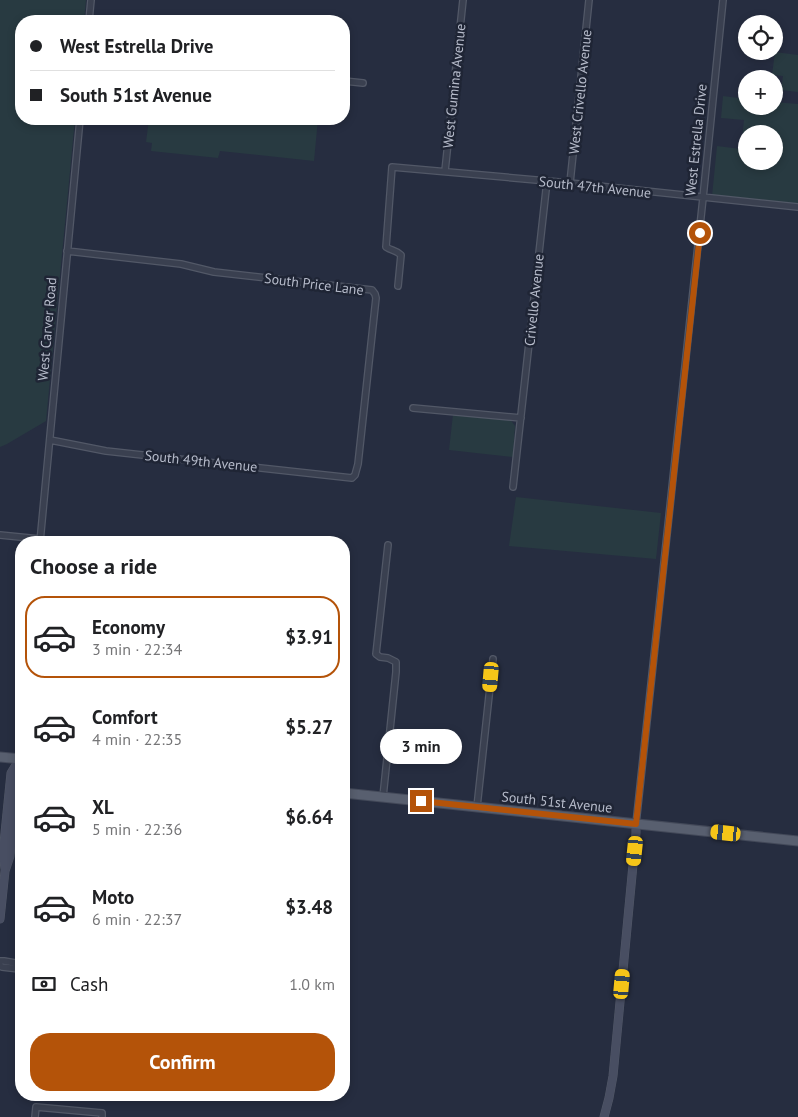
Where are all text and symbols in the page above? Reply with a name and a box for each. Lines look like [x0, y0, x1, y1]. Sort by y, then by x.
map controls [738, 15, 783, 170]
button: locate [738, 15, 783, 60]
street label: West Gumina Avenue [438, 23, 470, 149]
street label: West Crivello Avenue [565, 29, 595, 155]
text: West Estrella Drive [60, 34, 213, 58]
button: + [738, 70, 783, 115]
text: South 51st Avenue [60, 83, 212, 107]
street label: West Estrella Drive [681, 83, 711, 197]
button: − [738, 125, 783, 170]
street label: South 47th Avenue [538, 172, 652, 202]
route start [689, 222, 711, 244]
street label: Crivello Avenue [520, 253, 548, 347]
street label: South Price Lane [263, 269, 365, 299]
street label: West Carver Road [34, 277, 60, 381]
street label: South 49th Avenue [144, 446, 258, 476]
text: Choose a ride [30, 552, 157, 580]
icon: car [32, 615, 77, 660]
text: Economy [92, 615, 165, 639]
text: $3.91 [285, 625, 333, 649]
text: 3 min · 22:34 [92, 639, 182, 659]
car [482, 661, 499, 693]
icon: car [32, 705, 77, 750]
text: Comfort [92, 705, 158, 729]
text: $5.27 [285, 715, 333, 739]
callout: 3 min [380, 728, 462, 764]
text: 4 min · 22:35 [92, 729, 182, 749]
text: 3 min [401, 736, 441, 756]
street label: South 51st Avenue [501, 787, 613, 817]
route end [410, 790, 432, 812]
icon: car [32, 795, 77, 840]
text: XL [92, 795, 114, 819]
text: $6.64 [285, 805, 333, 829]
text: 5 min · 22:36 [92, 819, 182, 839]
car [710, 824, 741, 842]
car [625, 835, 644, 867]
icon: car [32, 885, 77, 930]
text: Moto [92, 885, 134, 909]
text: $3.48 [285, 895, 333, 919]
text: 6 min · 22:37 [92, 909, 182, 929]
car [613, 968, 630, 1000]
icon: cash [30, 970, 58, 998]
text: Cash [70, 972, 108, 996]
text: 1.0 km [289, 974, 335, 994]
button: Confirm [30, 1033, 335, 1091]

